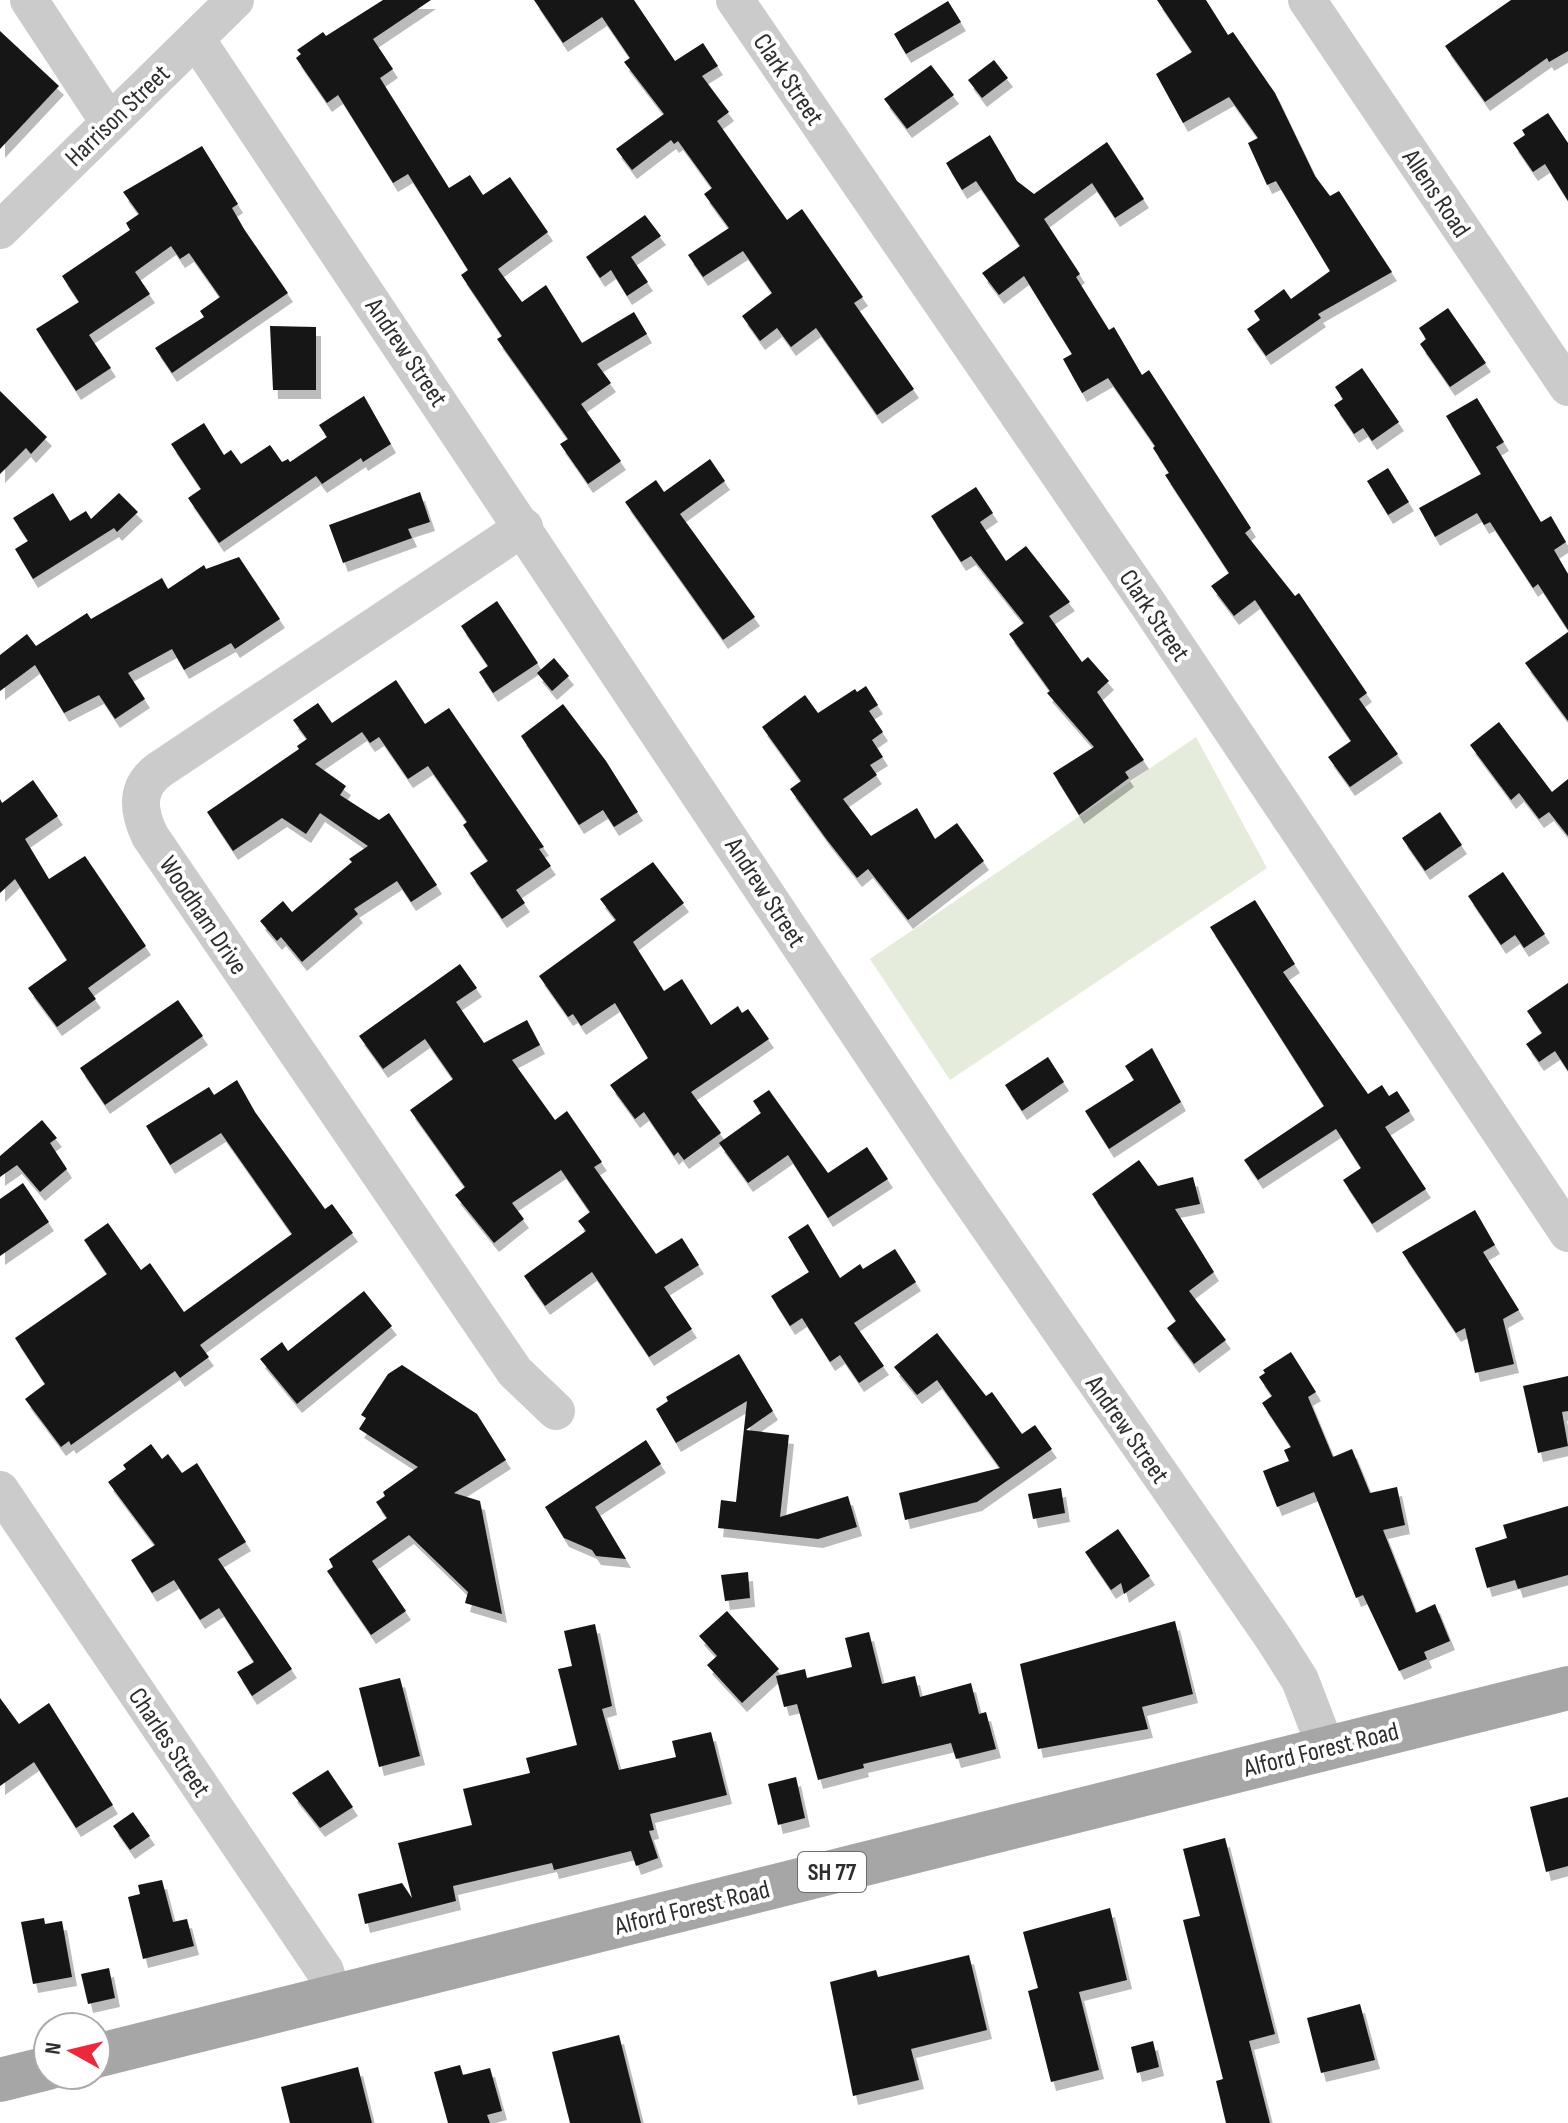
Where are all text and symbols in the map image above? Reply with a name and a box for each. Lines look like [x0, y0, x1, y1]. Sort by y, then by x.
street label: Clark Street [746, 28, 830, 132]
street label: Harrison Street [59, 59, 177, 174]
street label: Allens Road [1395, 143, 1476, 244]
street label: Andrew Street [358, 292, 453, 413]
street label: Clark Street [1112, 564, 1196, 668]
street label: Andrew Street [717, 831, 812, 954]
street label: Woodham Drive [152, 851, 254, 981]
street label: Andrew Street [1078, 1369, 1175, 1490]
street label: Charles Street [121, 1682, 217, 1803]
street label: Alford Forest Road [1240, 1716, 1402, 1785]
road number: SH 77 [798, 1852, 866, 1892]
street label: Alford Forest Road [611, 1874, 773, 1943]
north arrow [32, 2011, 112, 2091]
text: N [39, 2041, 68, 2056]

